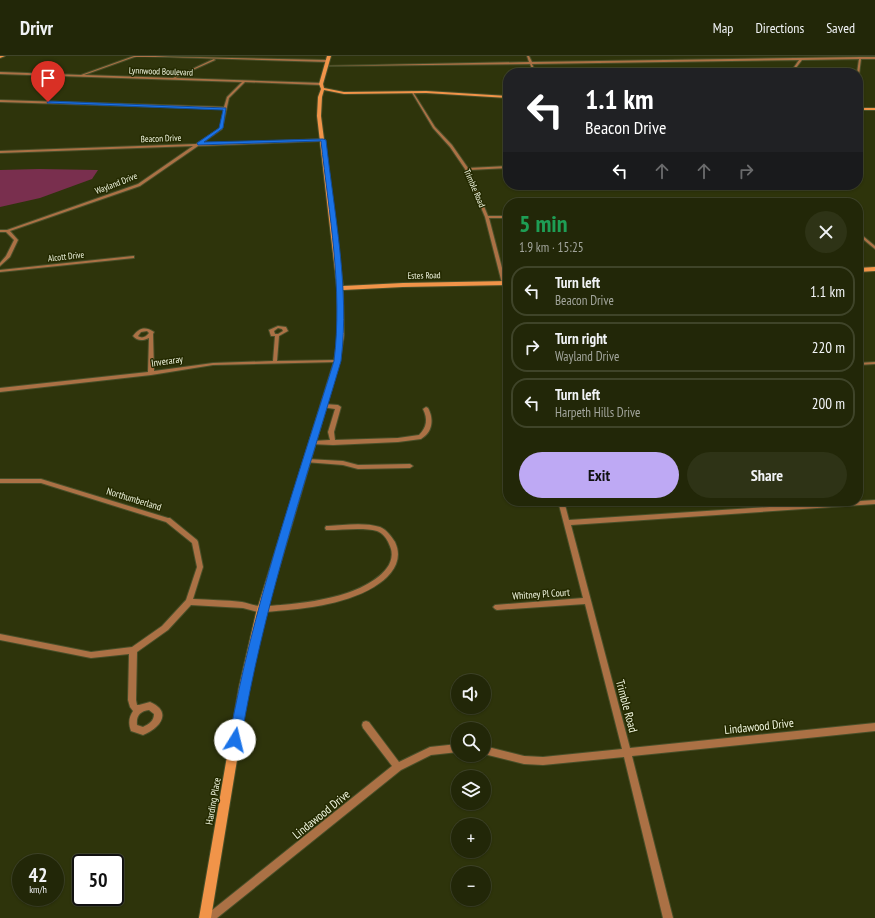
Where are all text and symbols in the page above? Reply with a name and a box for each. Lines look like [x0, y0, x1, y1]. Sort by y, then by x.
text: Drivr [20, 16, 53, 40]
text: Map [713, 19, 733, 37]
text: Directions [755, 19, 804, 37]
text: Saved [826, 19, 855, 37]
pin [31, 61, 65, 102]
street label: Lynnwood Boulevard [129, 64, 193, 78]
icon: arrive [37, 67, 59, 89]
text: 1.1 km [585, 80, 654, 117]
icon: left [519, 84, 571, 136]
text: Beacon Drive [585, 116, 666, 139]
street label: Beacon Drive [140, 132, 182, 144]
icon: left [609, 160, 631, 182]
icon: ahead [651, 160, 673, 182]
icon: ahead [693, 160, 715, 182]
icon: right [735, 160, 757, 182]
street label: Trimble Road [462, 167, 488, 209]
street label: Wayland Drive [93, 170, 139, 196]
text: 5 min [519, 208, 567, 239]
button: close [805, 211, 847, 253]
text: 1.9 km · 15:25 [519, 239, 584, 256]
street label: Alcott Drive [47, 249, 85, 263]
street label: Estes Road [407, 269, 441, 281]
text: Turn left [555, 273, 600, 292]
icon: left [521, 280, 543, 302]
text: 1.1 km [810, 282, 845, 301]
text: Beacon Drive [555, 292, 614, 309]
text: Turn right [555, 329, 607, 348]
icon: right [521, 336, 543, 358]
text: 220 m [812, 338, 845, 357]
text: Wayland Drive [555, 348, 619, 365]
street label: Inveraray [150, 352, 184, 370]
text: Turn left [555, 385, 600, 404]
icon: left [521, 392, 543, 414]
text: 200 m [812, 394, 845, 413]
text: Harpeth Hills Drive [555, 404, 640, 421]
button: Exit [519, 452, 679, 498]
button: Share [687, 452, 847, 498]
street label: Northumberland [105, 484, 163, 514]
street label: Whitney Pl Court [512, 585, 570, 602]
map controls [451, 674, 491, 906]
button: sound [451, 674, 491, 714]
street label: Trimble Road [613, 678, 641, 734]
street label: Lindawood Drive [724, 715, 795, 737]
position arrow [214, 719, 256, 761]
button: search [451, 722, 491, 762]
button: layers [451, 770, 491, 810]
street label: Harding Place [202, 776, 224, 826]
street label: Lindawood Drive [289, 786, 353, 842]
button: + [451, 818, 491, 858]
speed limit sign: 50 [72, 854, 124, 906]
text: 42 [28, 862, 48, 888]
button: − [451, 866, 491, 906]
text: km/h [29, 883, 47, 896]

